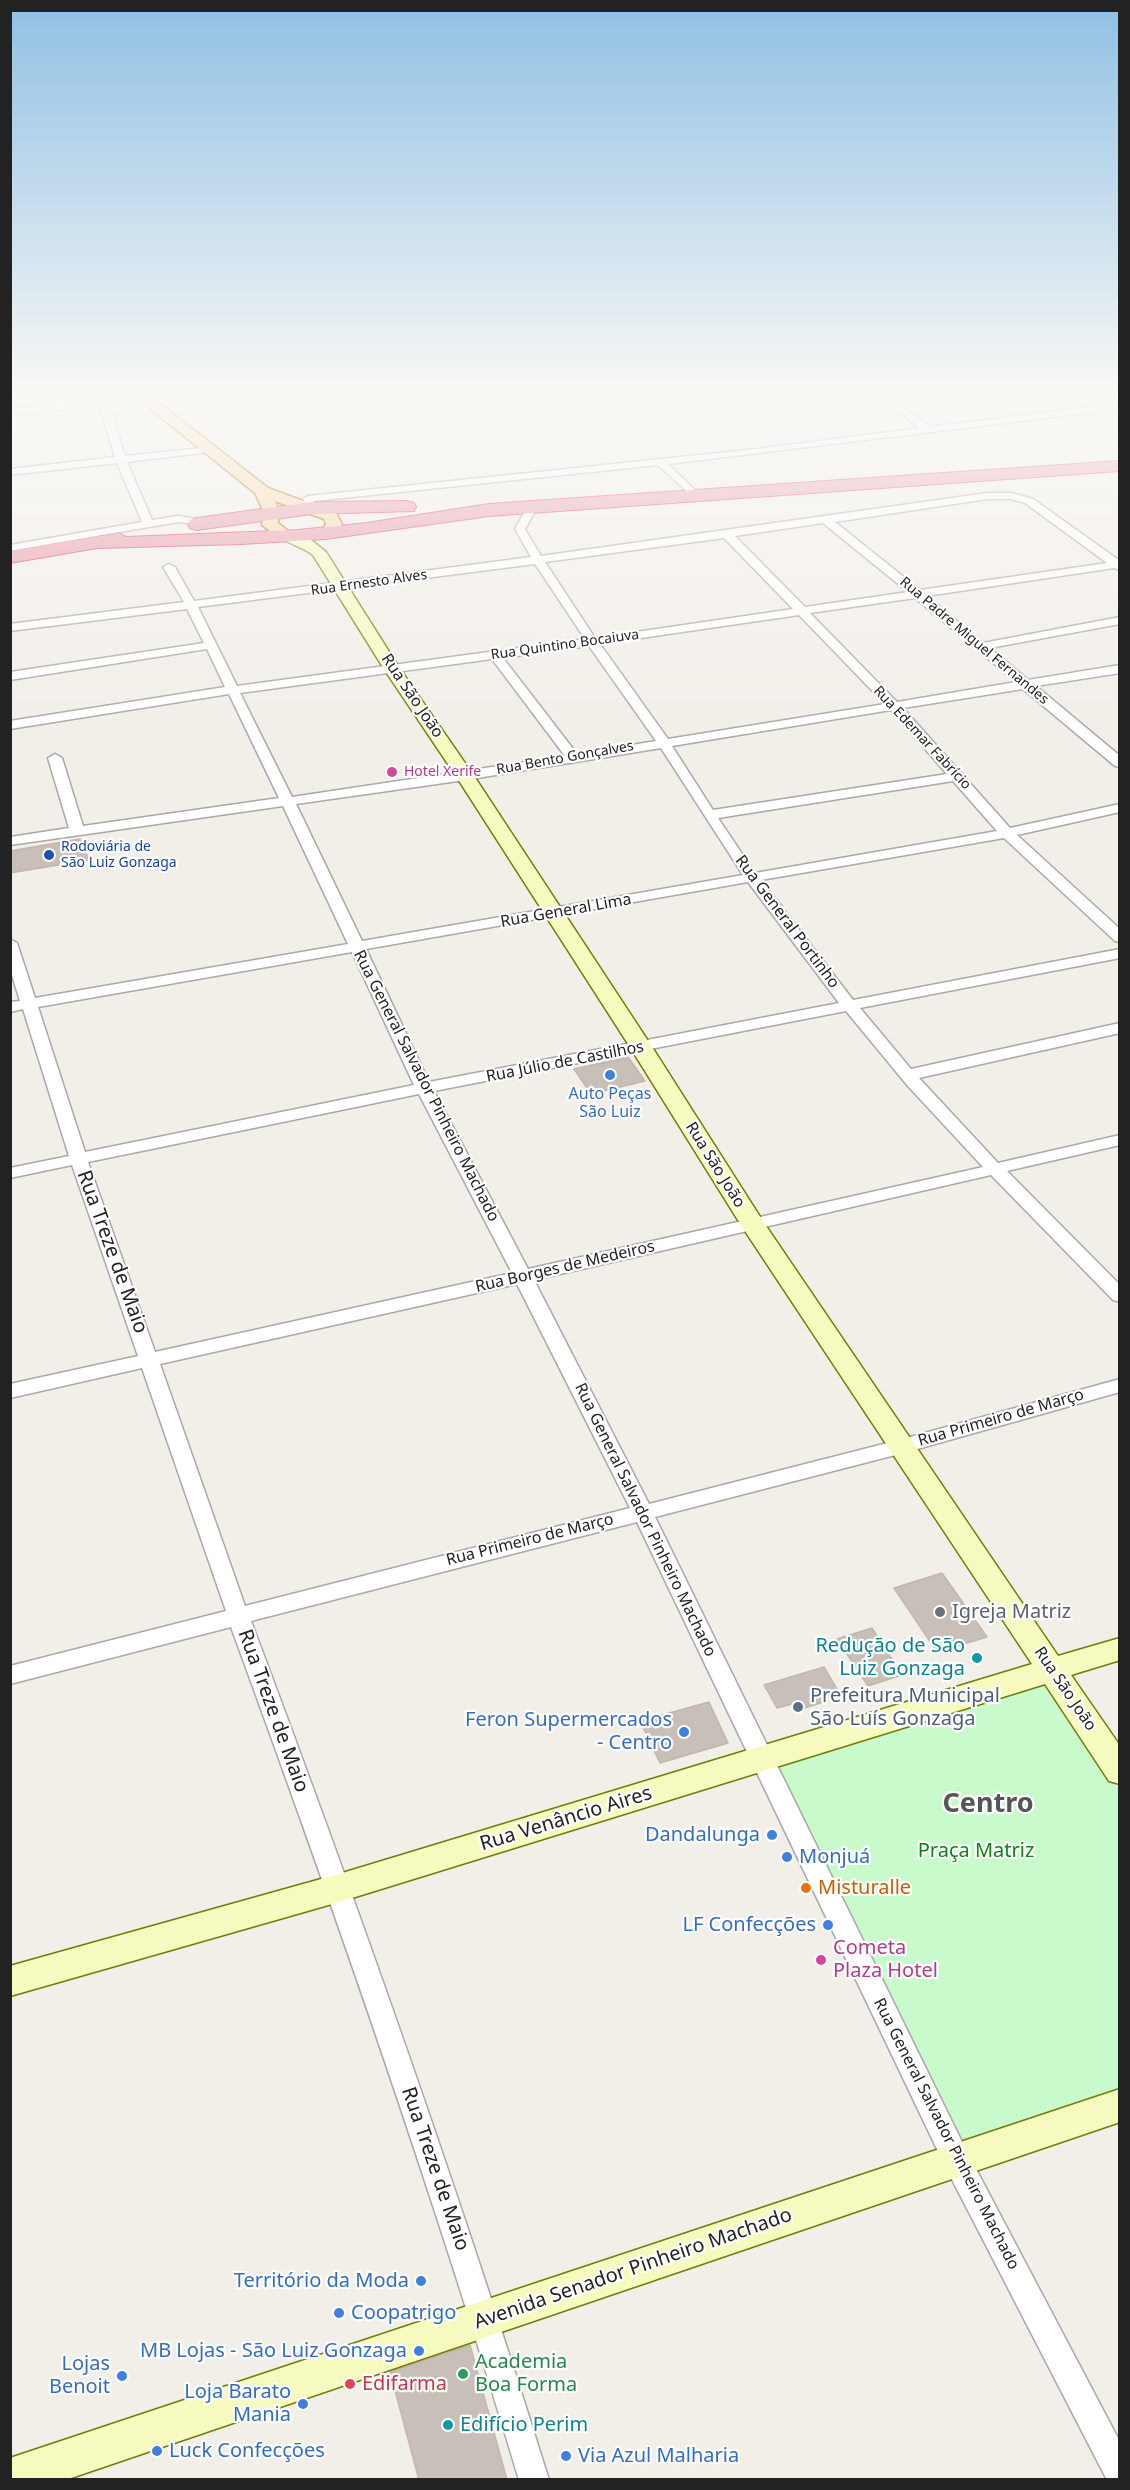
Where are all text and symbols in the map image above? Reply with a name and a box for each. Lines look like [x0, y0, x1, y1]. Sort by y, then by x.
street label: Rua Ernesto Alves [310, 567, 428, 599]
street label: Rua Padre Miguel Fernandes [896, 574, 1052, 708]
street label: Rua Quintino Bocaiuva [490, 626, 640, 664]
street label: Rua São João [377, 650, 447, 742]
street label: Rua Edemar Fabrício [870, 683, 974, 793]
street label: Rua Bento Gonçalves [495, 738, 635, 778]
place label: Hotel Xerife [404, 764, 481, 780]
marker: Hotel Xerife [385, 765, 399, 779]
place label: Rodoviária de São Luiz Gonzaga [61, 839, 177, 872]
marker: Rodoviária de São Luiz Gonzaga [42, 848, 56, 862]
street label: Rua General Portinho [731, 852, 843, 992]
street label: Rua General Lima [499, 890, 633, 932]
street label: Rua General Salvador Pinheiro Machado [349, 947, 503, 1225]
street label: Rua Júlio de Castilhos [484, 1037, 646, 1087]
marker: Auto Peças São Luiz [603, 1068, 617, 1082]
place label: Auto Peças São Luiz [569, 1084, 651, 1122]
street label: Rua São João [681, 1119, 749, 1211]
street label: Rua Treze de Maio [71, 1167, 153, 1337]
street label: Rua Borges de Medeiros [474, 1237, 656, 1297]
street label: Rua General Salvador Pinheiro Machado [570, 1380, 720, 1660]
street label: Rua Primeiro de Março [916, 1385, 1086, 1451]
street label: Rua Primeiro de Março [444, 1510, 616, 1570]
place label: Igreja Matriz [952, 1600, 1071, 1624]
marker: Igreja Matriz [933, 1605, 947, 1619]
street label: Rua Treze de Maio [232, 1626, 314, 1796]
place label: Redução de São Luiz Gonzaga [815, 1634, 965, 1681]
street label: Rua São João [1030, 1643, 1100, 1735]
marker: Redução de São Luiz Gonzaga [970, 1651, 984, 1665]
place label: Prefeitura Municipal São Luís Gonzaga [810, 1684, 1000, 1731]
marker: Prefeitura Municipal São Luís Gonzaga [791, 1700, 805, 1714]
place label: Feron Supermercados - Centro [465, 1708, 672, 1755]
marker: Feron Supermercados - Centro [677, 1725, 691, 1739]
street label: Rua Venâncio Aires [477, 1781, 655, 1857]
district label: Centro [942, 1788, 1034, 1820]
place label: Dandalunga [645, 1823, 760, 1847]
marker: Dandalunga [765, 1828, 779, 1842]
park label: Praça Matriz [918, 1839, 1034, 1863]
place label: Monjuá [799, 1845, 870, 1869]
marker: Monjuá [780, 1850, 794, 1864]
place label: Misturalle [818, 1876, 911, 1900]
marker: Misturalle [799, 1881, 813, 1895]
place label: LF Confecções [683, 1913, 816, 1937]
marker: LF Confecções [821, 1918, 835, 1932]
place label: Cometa Plaza Hotel [833, 1936, 938, 1983]
marker: Cometa Plaza Hotel [814, 1953, 828, 1967]
street label: Rua General Salvador Pinheiro Machado [869, 1995, 1023, 2273]
street label: Rua Treze de Maio [396, 2084, 474, 2254]
street label: Avenida Senador Pinheiro Machado [471, 2203, 795, 2335]
place label: Território da Moda [234, 2269, 409, 2293]
marker: Território da Moda [414, 2274, 428, 2288]
place label: Coopatrigo [351, 2301, 456, 2325]
marker: Coopatrigo [332, 2306, 346, 2320]
place label: MB Lojas - São Luiz Gonzaga [140, 2339, 407, 2363]
marker: MB Lojas - São Luiz Gonzaga [412, 2344, 426, 2358]
place label: Academia Boa Forma [475, 2350, 577, 2397]
place label: Lojas Benoit [49, 2352, 110, 2399]
marker: Academia Boa Forma [456, 2367, 470, 2381]
marker: Lojas Benoit [115, 2369, 129, 2383]
place label: Edifarma [362, 2372, 447, 2396]
marker: Edifarma [343, 2377, 357, 2391]
place label: Loja Barato Mania [184, 2380, 291, 2427]
marker: Loja Barato Mania [296, 2397, 310, 2411]
place label: Edifício Perim [460, 2413, 588, 2437]
marker: Edifício Perim [441, 2418, 455, 2432]
place label: Luck Confecções [169, 2439, 325, 2463]
marker: Luck Confecções [150, 2444, 164, 2458]
place label: Via Azul Malharia [578, 2444, 739, 2468]
marker: Via Azul Malharia [559, 2449, 573, 2463]

